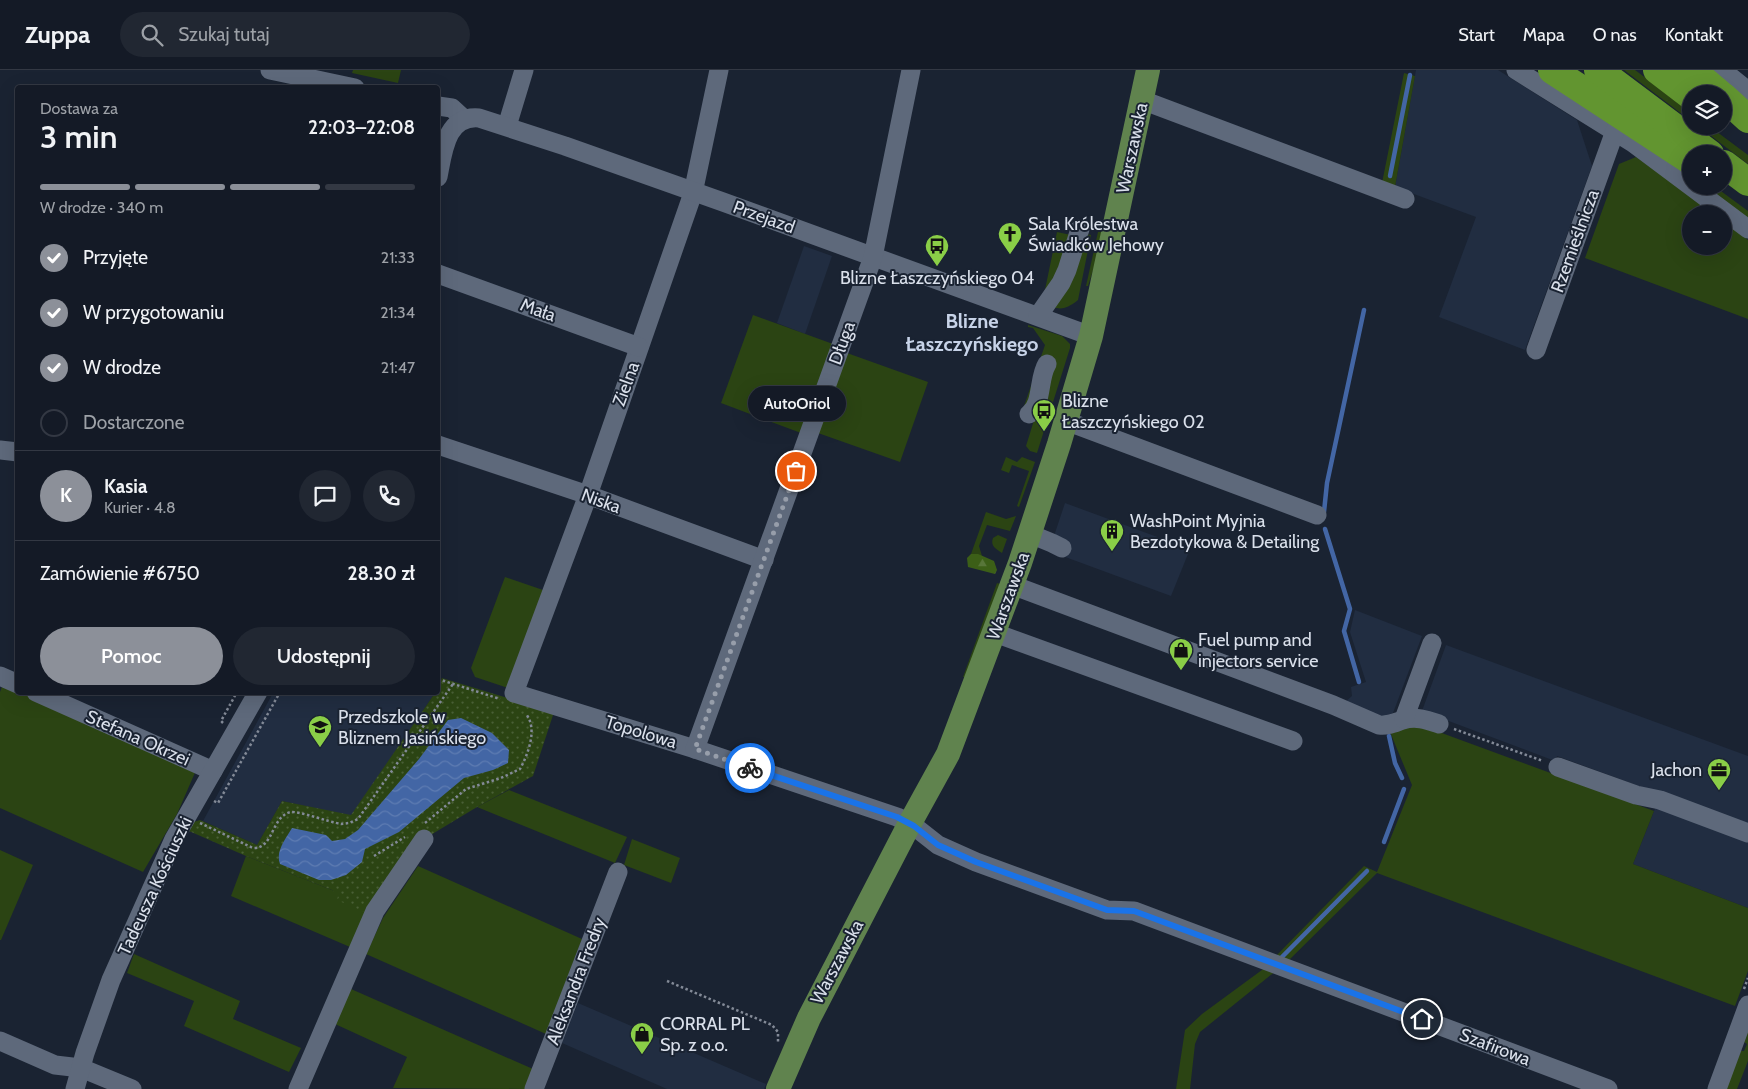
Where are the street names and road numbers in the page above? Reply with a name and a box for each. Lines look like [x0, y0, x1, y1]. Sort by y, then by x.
street label: Warszawska [1112, 100, 1152, 195]
street label: Rzemieślnicza [1546, 186, 1604, 296]
street label: Przejazd [730, 196, 798, 238]
street label: Mała [517, 293, 559, 327]
street label: Długa [824, 318, 860, 368]
street label: Zielna [608, 358, 644, 409]
street label: Niska [578, 484, 624, 518]
street label: Warszawska [982, 549, 1034, 643]
street label: Stefana Okrzei [83, 705, 193, 771]
street label: Topolowa [603, 711, 680, 753]
street label: Tadeusza Kościuszki [113, 813, 197, 959]
street label: Aleksandra Fredry [542, 914, 610, 1048]
street label: Warszawska [806, 916, 868, 1008]
street label: Szafirowa [1457, 1023, 1534, 1071]

